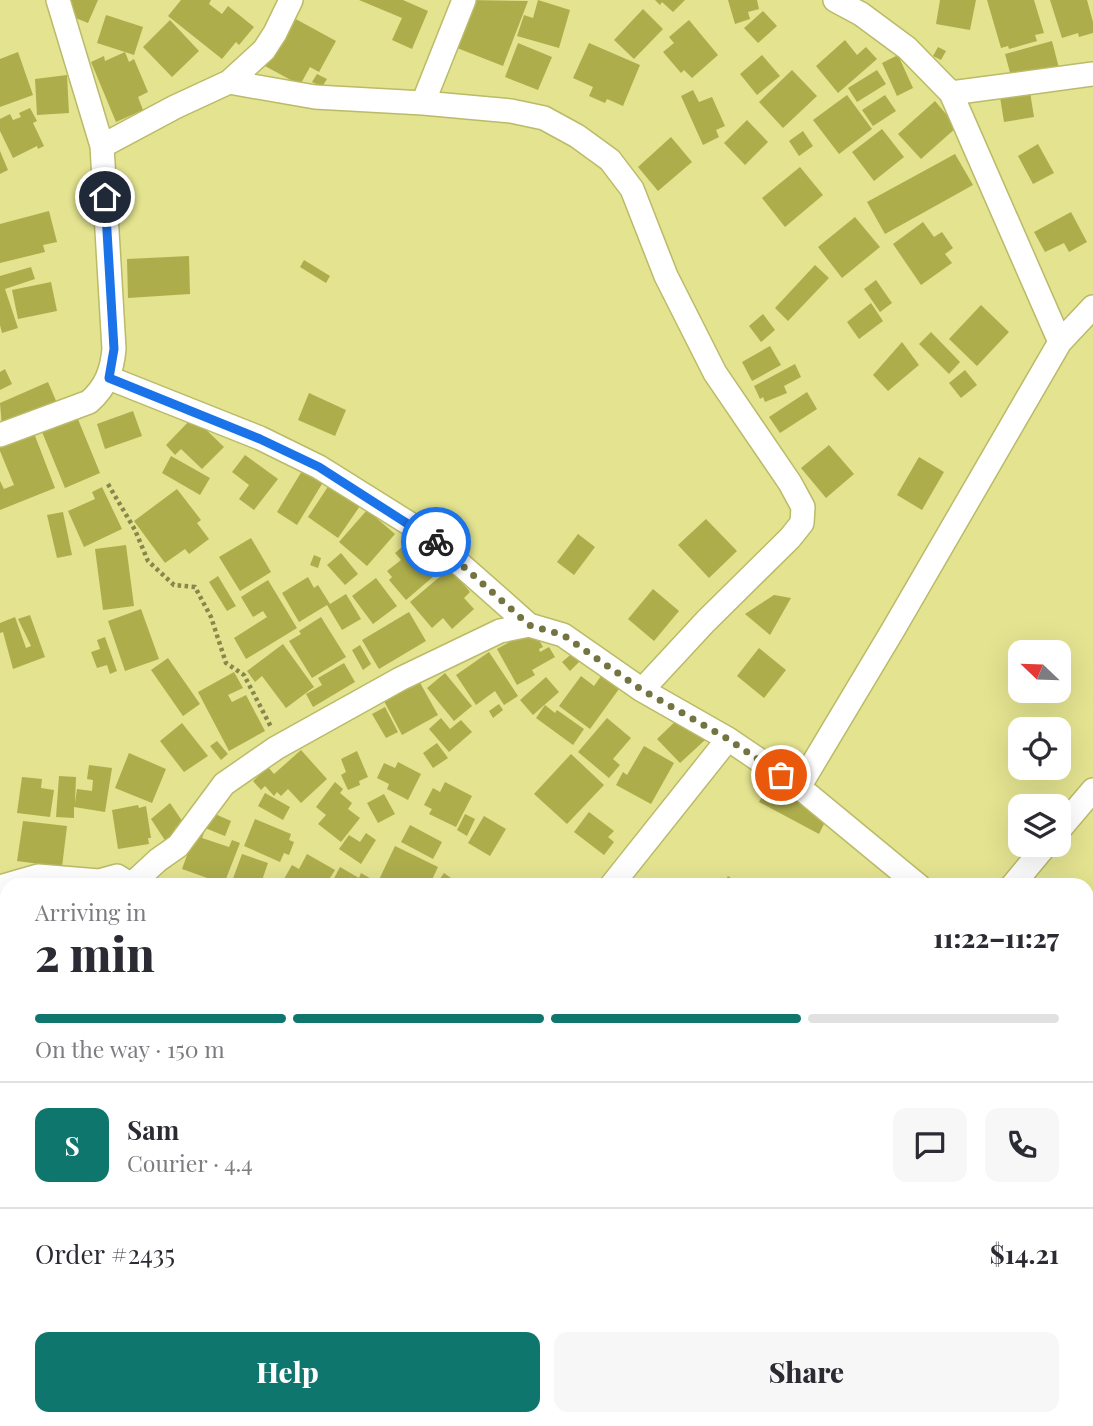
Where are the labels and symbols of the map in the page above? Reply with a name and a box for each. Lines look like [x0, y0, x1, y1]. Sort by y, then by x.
pin [75, 167, 135, 227]
courier [401, 507, 471, 577]
north arrow [1008, 640, 1071, 704]
pin [751, 745, 811, 805]

